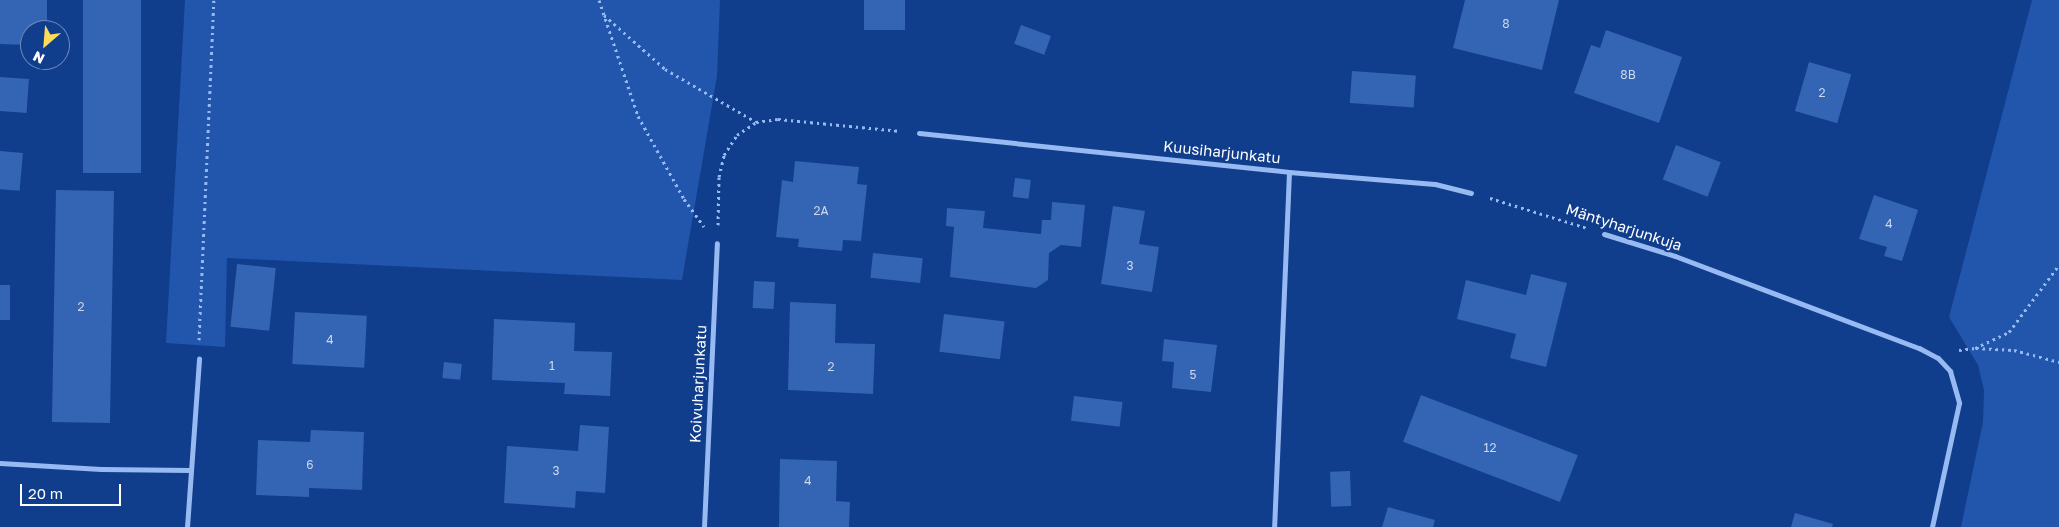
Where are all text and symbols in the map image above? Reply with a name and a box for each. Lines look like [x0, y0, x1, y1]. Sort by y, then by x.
house number: 8 [1502, 17, 1510, 31]
north arrow [20, 20, 70, 70]
text: N [30, 48, 47, 68]
house number: 8B [1620, 68, 1636, 82]
house number: 2 [1819, 86, 1825, 100]
street label: Kuusiharjunkatu [1162, 137, 1282, 167]
street label: Mäntyharjunkuja [1564, 200, 1684, 254]
house number: 2A [814, 204, 828, 218]
house number: 4 [1885, 217, 1893, 231]
house number: 3 [1126, 259, 1134, 273]
house number: 2 [78, 300, 84, 314]
street label: Koivuharjunkatu [686, 325, 710, 443]
house number: 4 [326, 333, 334, 347]
house number: 1 [549, 359, 555, 373]
house number: 2 [828, 360, 834, 374]
house number: 5 [1190, 368, 1196, 382]
house number: 12 [1484, 441, 1496, 455]
house number: 6 [306, 458, 314, 472]
house number: 3 [552, 464, 560, 478]
scale bar [22, 474, 124, 506]
house number: 4 [804, 474, 812, 488]
text: 20 m [28, 484, 63, 502]

